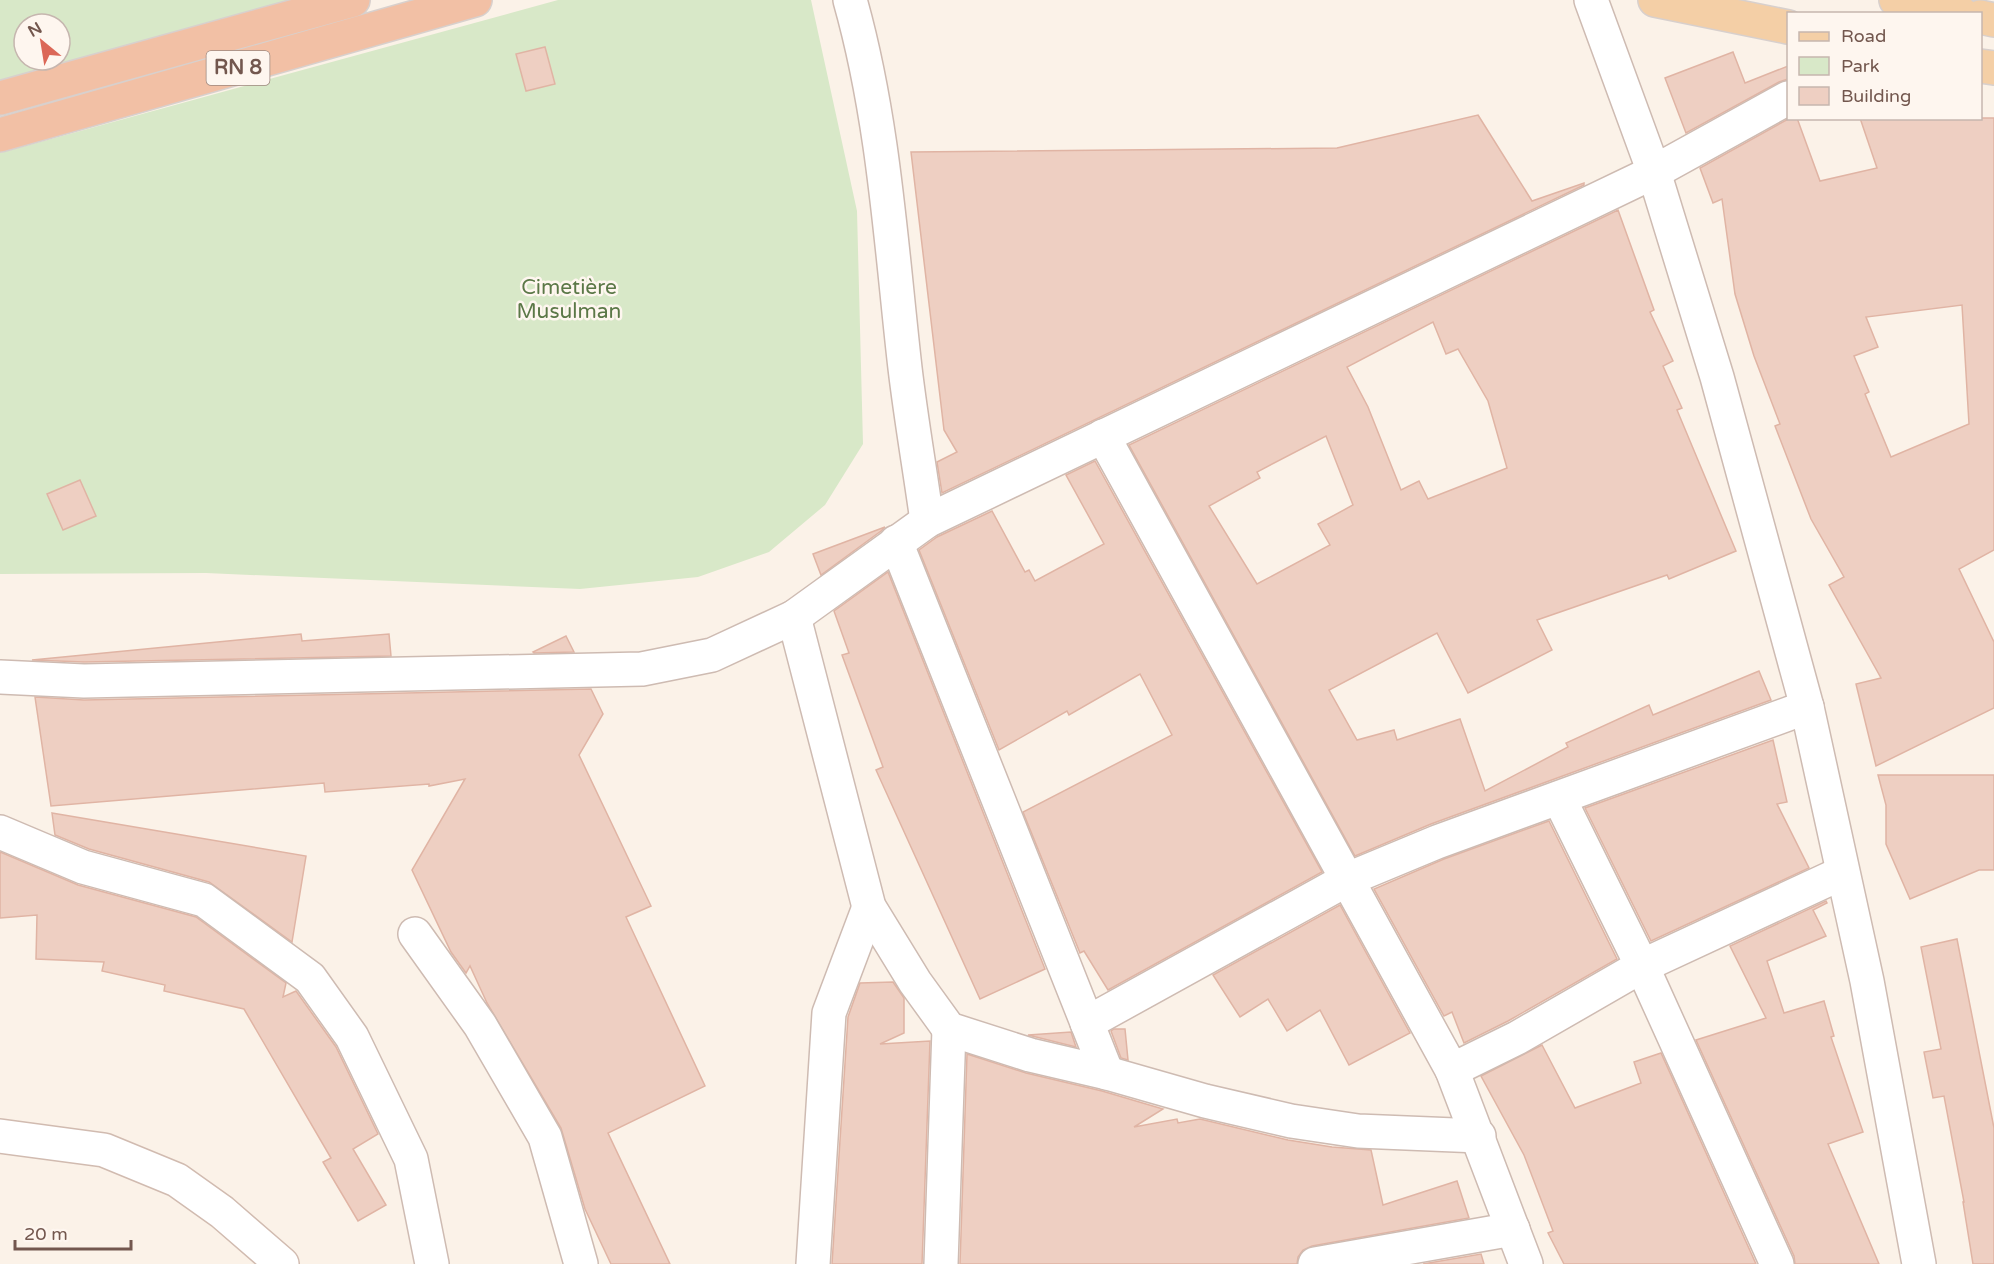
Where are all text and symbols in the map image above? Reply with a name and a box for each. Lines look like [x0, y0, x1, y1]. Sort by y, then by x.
north arrow [12, 12, 72, 72]
legend [1787, 12, 1982, 120]
text: N [24, 18, 46, 42]
text: Road [1841, 25, 1886, 47]
road number: RN 8 [206, 51, 270, 85]
text: Park [1841, 55, 1880, 77]
text: Building [1841, 85, 1911, 107]
park label: Cimetière Musulman [517, 275, 621, 324]
scale bar [15, 1213, 130, 1251]
text: 20 m [24, 1223, 68, 1245]

